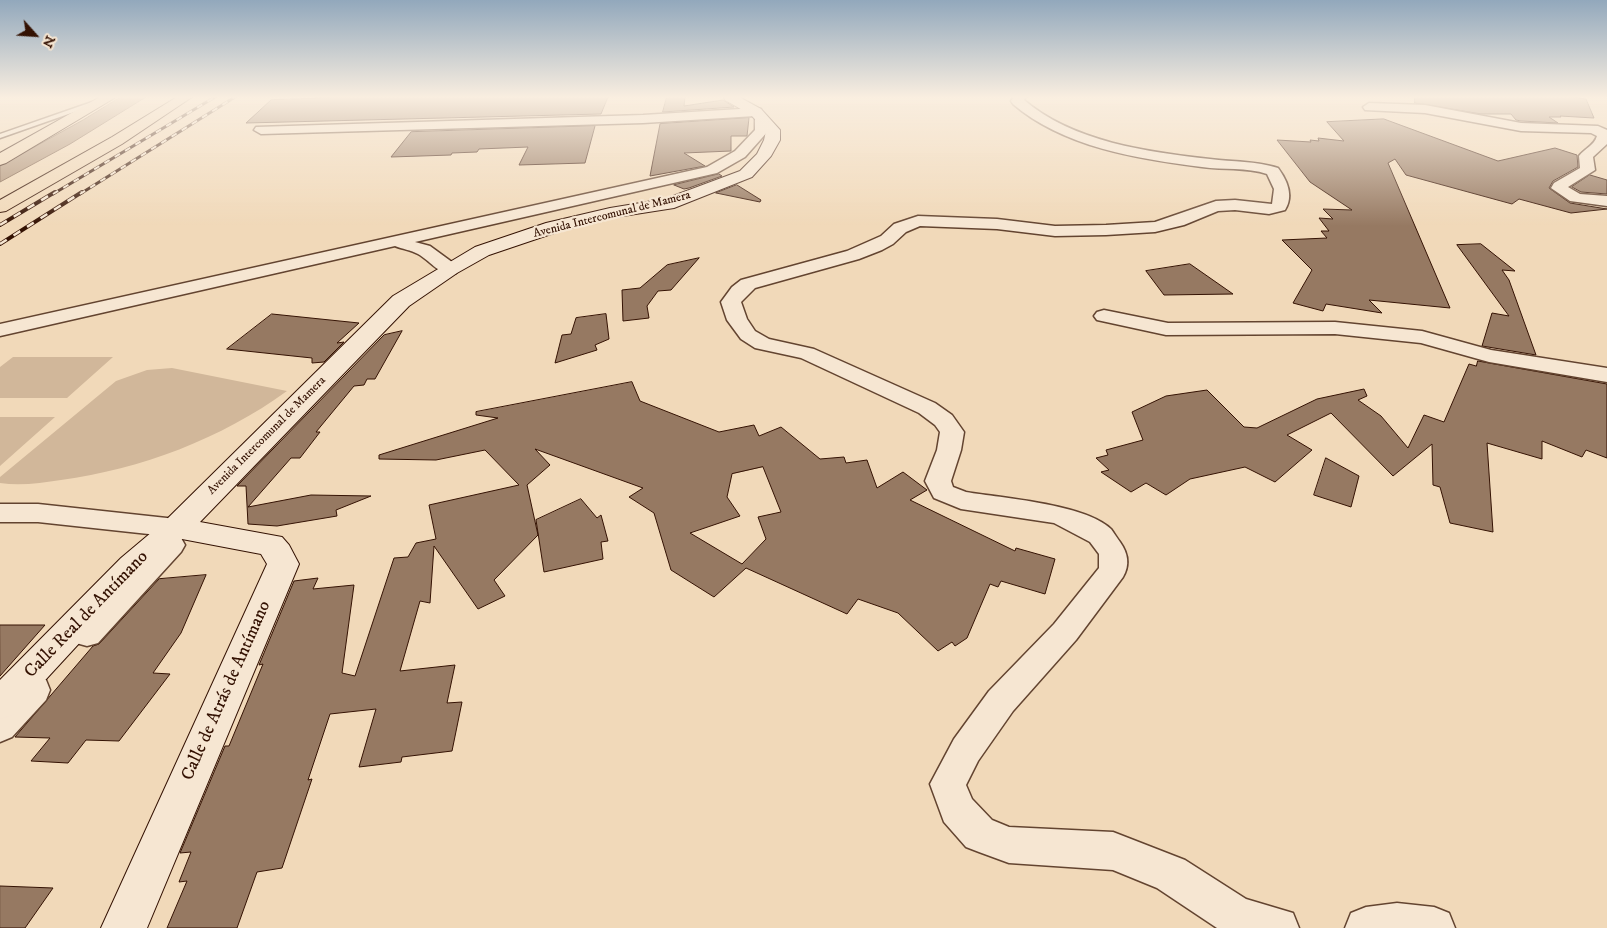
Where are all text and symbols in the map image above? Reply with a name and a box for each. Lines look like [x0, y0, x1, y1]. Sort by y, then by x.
north arrow [10, 10, 60, 60]
text: N [38, 32, 59, 51]
street label: Avenida Intercomunal de Mamera [532, 188, 692, 242]
street label: Avenida Intercomunal de Mamera [205, 374, 329, 498]
street label: Calle Real de Antímano [21, 547, 153, 683]
street label: Calle de Atrás de Antímano [178, 598, 276, 784]

